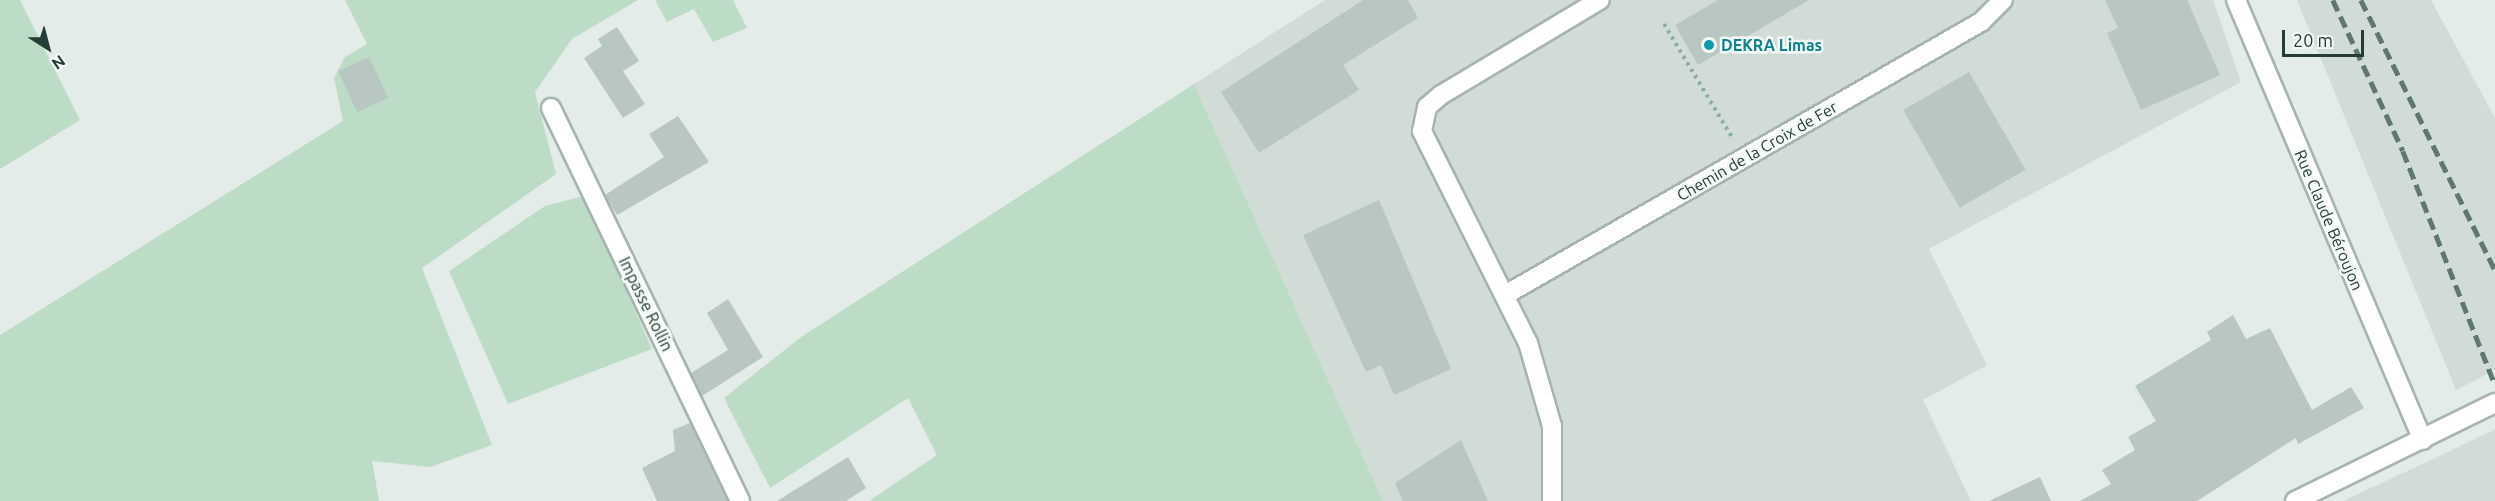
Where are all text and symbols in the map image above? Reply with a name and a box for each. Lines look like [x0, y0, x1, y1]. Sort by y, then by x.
north arrow [18, 18, 78, 78]
scale bar [2285, 18, 2368, 56]
text: 20 m [2293, 30, 2333, 50]
place label: DEKRA Limas [1721, 35, 1822, 55]
marker: DEKRA Limas [1702, 38, 1716, 52]
text: N [48, 52, 69, 73]
street label: Chemin de la Croix de Fer [1673, 97, 1841, 205]
street label: Rue Claude Béroujon [2291, 147, 2367, 293]
street label: Impasse Rollin [615, 254, 677, 354]

